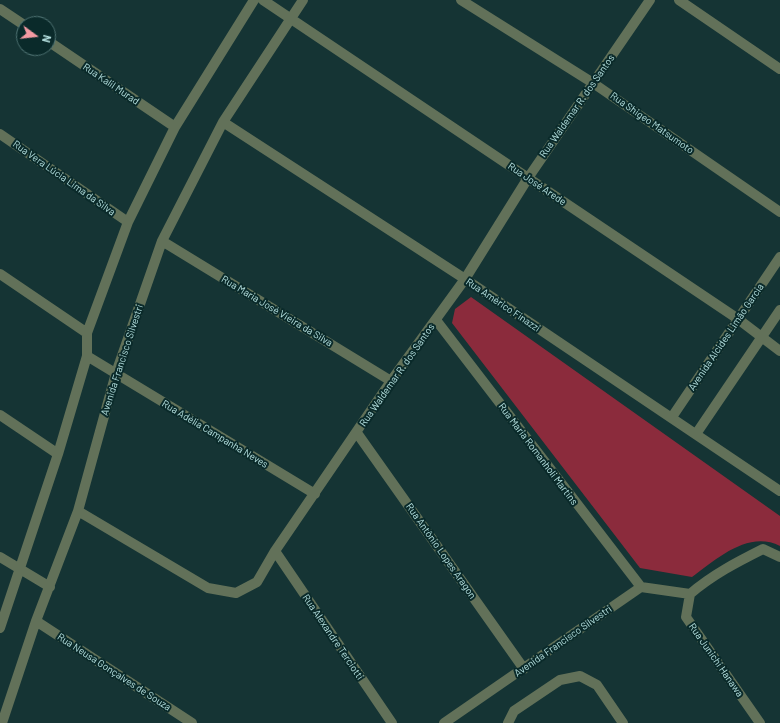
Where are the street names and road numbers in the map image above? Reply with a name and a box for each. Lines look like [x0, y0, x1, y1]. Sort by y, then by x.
street label: Rua Waldemar R. dos Santos [537, 52, 617, 160]
street label: Rua Kalil Murad [80, 61, 142, 107]
street label: Rua Shigeo Matsumoto [608, 90, 696, 156]
street label: Rua Vera Lúcia Lima da Silva [10, 138, 118, 218]
street label: Rua José Arede [506, 160, 568, 208]
street label: Rua Maria José Vieira da Silva [219, 273, 335, 349]
street label: Rua Américo Finazzi [464, 276, 542, 334]
street label: Avenida Alcides Limão Garcia [686, 281, 766, 393]
street label: Avenida Francisco Silvestri [98, 303, 146, 417]
street label: Rua Waldemar R. dos Santos [357, 321, 437, 429]
street label: Rua Adélia Campanha Neves [160, 398, 270, 470]
street label: Rua Maria Romanholi Martins [496, 401, 580, 507]
street label: Rua Antônio Lopes Aragon [403, 501, 479, 601]
street label: Rua Alexandre Terciotti [300, 592, 366, 682]
street label: Avenida Francisco Silvestri [512, 603, 614, 679]
street label: Rua Junichi Hanawa [686, 621, 746, 699]
street label: Rua Neusa Gonçalves de Souza [55, 631, 173, 713]

